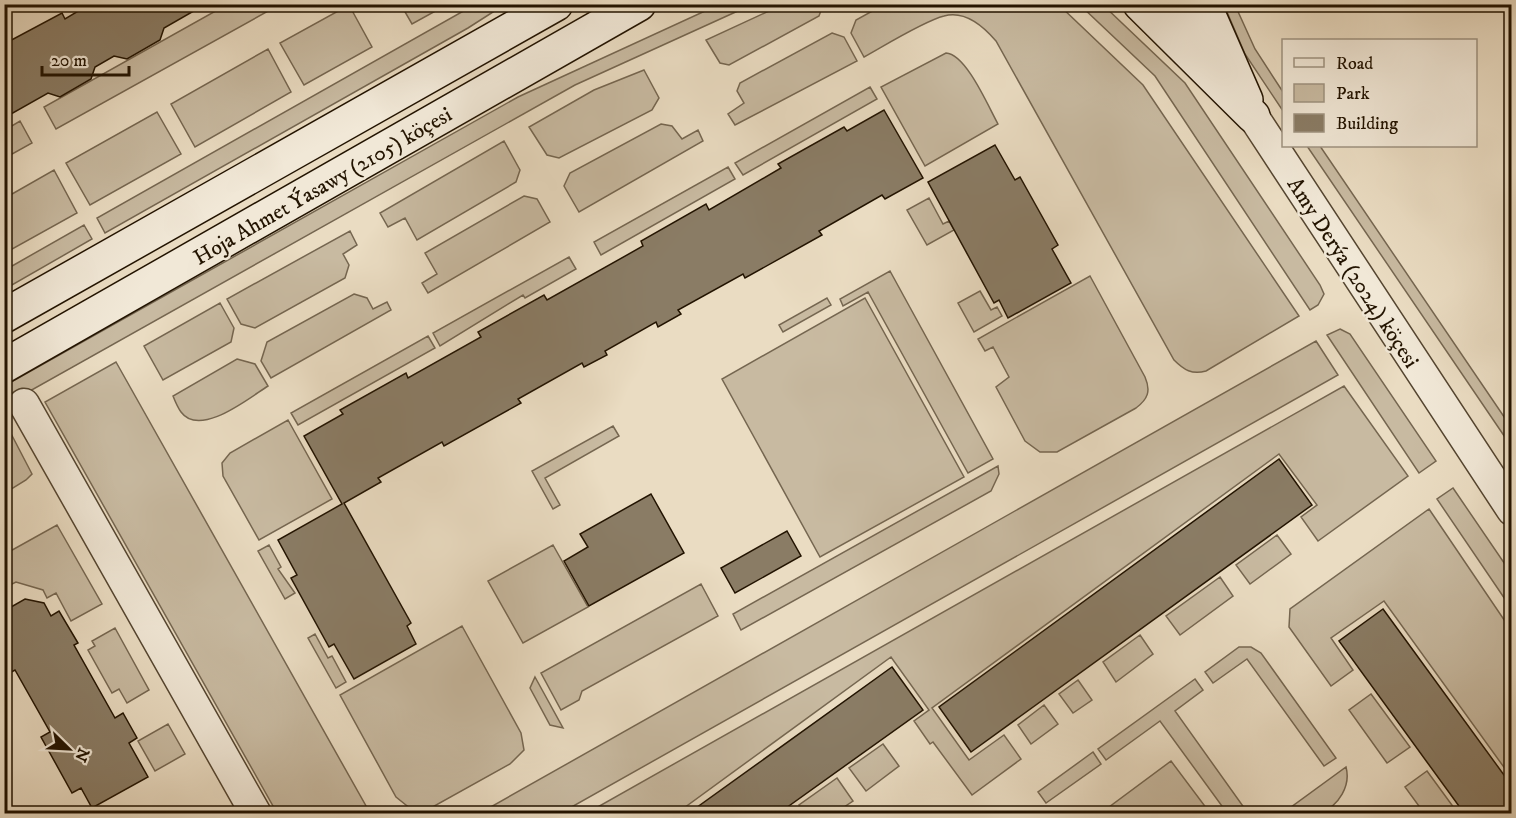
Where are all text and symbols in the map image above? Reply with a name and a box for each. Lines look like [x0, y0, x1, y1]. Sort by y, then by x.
scale bar [42, 39, 129, 77]
legend [1282, 39, 1477, 147]
text: 20 m [51, 50, 87, 72]
text: Road [1336, 53, 1373, 75]
text: Park [1336, 83, 1370, 105]
street label: Hoja Ahmet Ýasawy (2105) köçesi [188, 100, 457, 272]
text: Building [1336, 113, 1398, 135]
street label: Amy Derýa (2024) köçesi [1281, 172, 1425, 373]
north arrow [39, 719, 99, 779]
text: N [70, 745, 94, 765]

